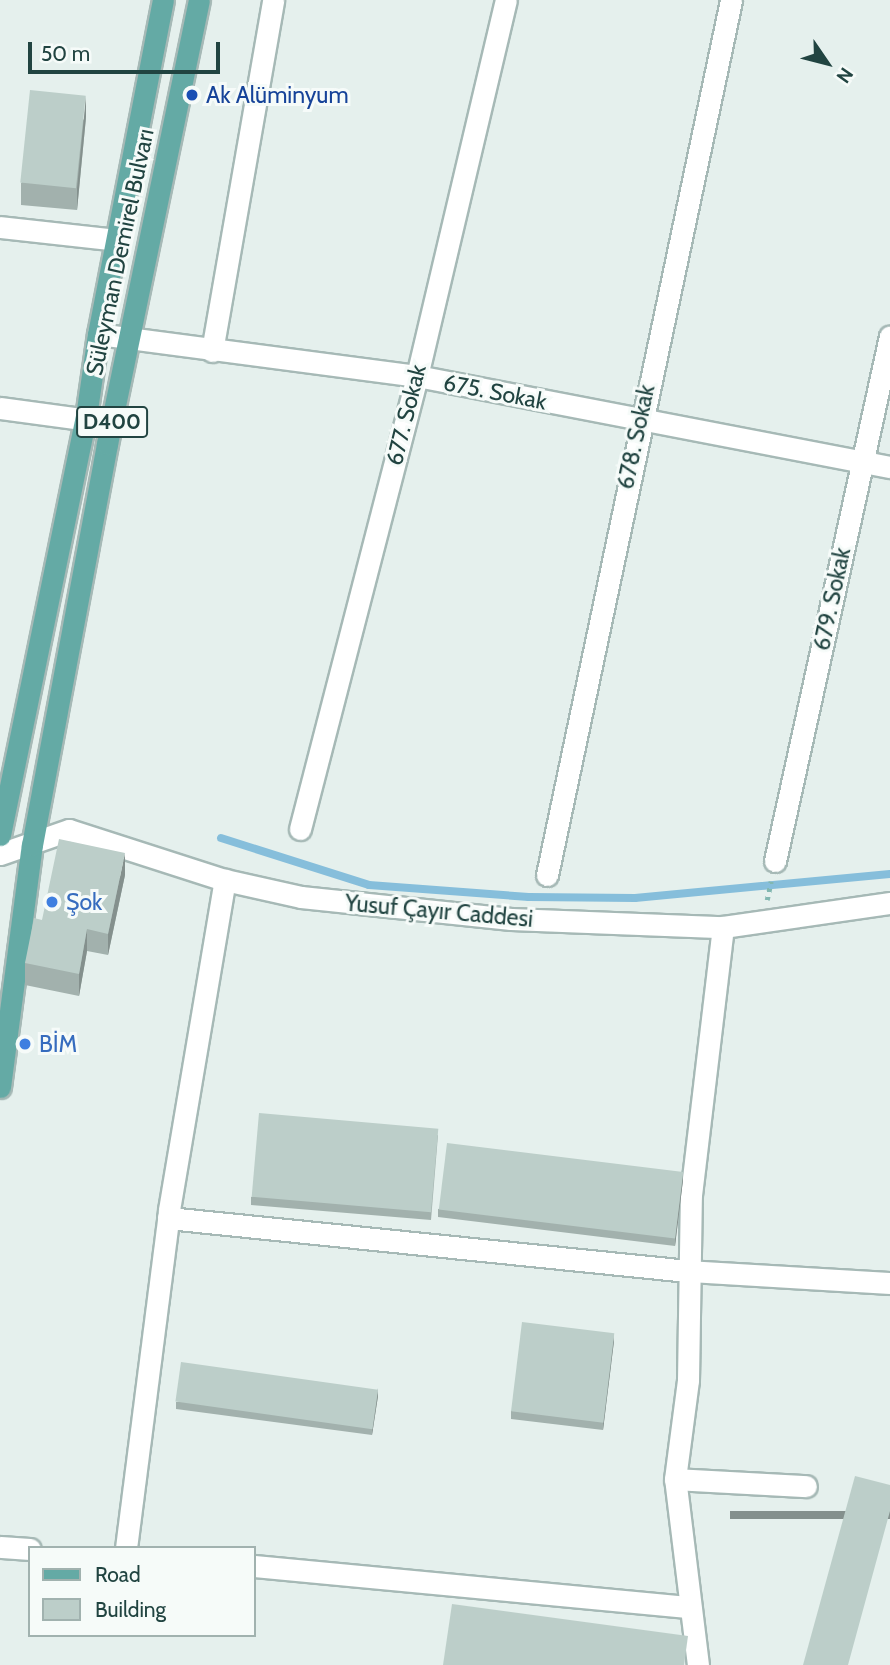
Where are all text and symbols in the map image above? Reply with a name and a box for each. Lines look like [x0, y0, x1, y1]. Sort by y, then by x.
scale bar [32, 28, 224, 72]
north arrow [792, 28, 862, 98]
text: 50 m [41, 41, 90, 66]
text: N [831, 63, 858, 87]
place label: Ak Alüminyum [206, 81, 349, 109]
marker: Ak Alüminyum [184, 87, 200, 103]
street label: Süleyman Demirel Bulvarı [80, 126, 160, 378]
street label: 677. Sokak [380, 362, 432, 468]
street label: 675. Sokak [441, 368, 549, 416]
street label: 678. Sokak [611, 382, 661, 492]
road number: D400 [75, 404, 149, 440]
street label: 679. Sokak [808, 545, 856, 653]
place label: Şok [66, 888, 102, 916]
street label: Yusuf Çayır Caddesi [344, 889, 534, 933]
marker: Şok [44, 894, 60, 910]
place label: BİM [39, 1030, 77, 1058]
marker: BİM [17, 1036, 33, 1052]
legend [28, 1546, 256, 1637]
text: Road [95, 1562, 141, 1587]
text: Building [95, 1597, 166, 1622]

